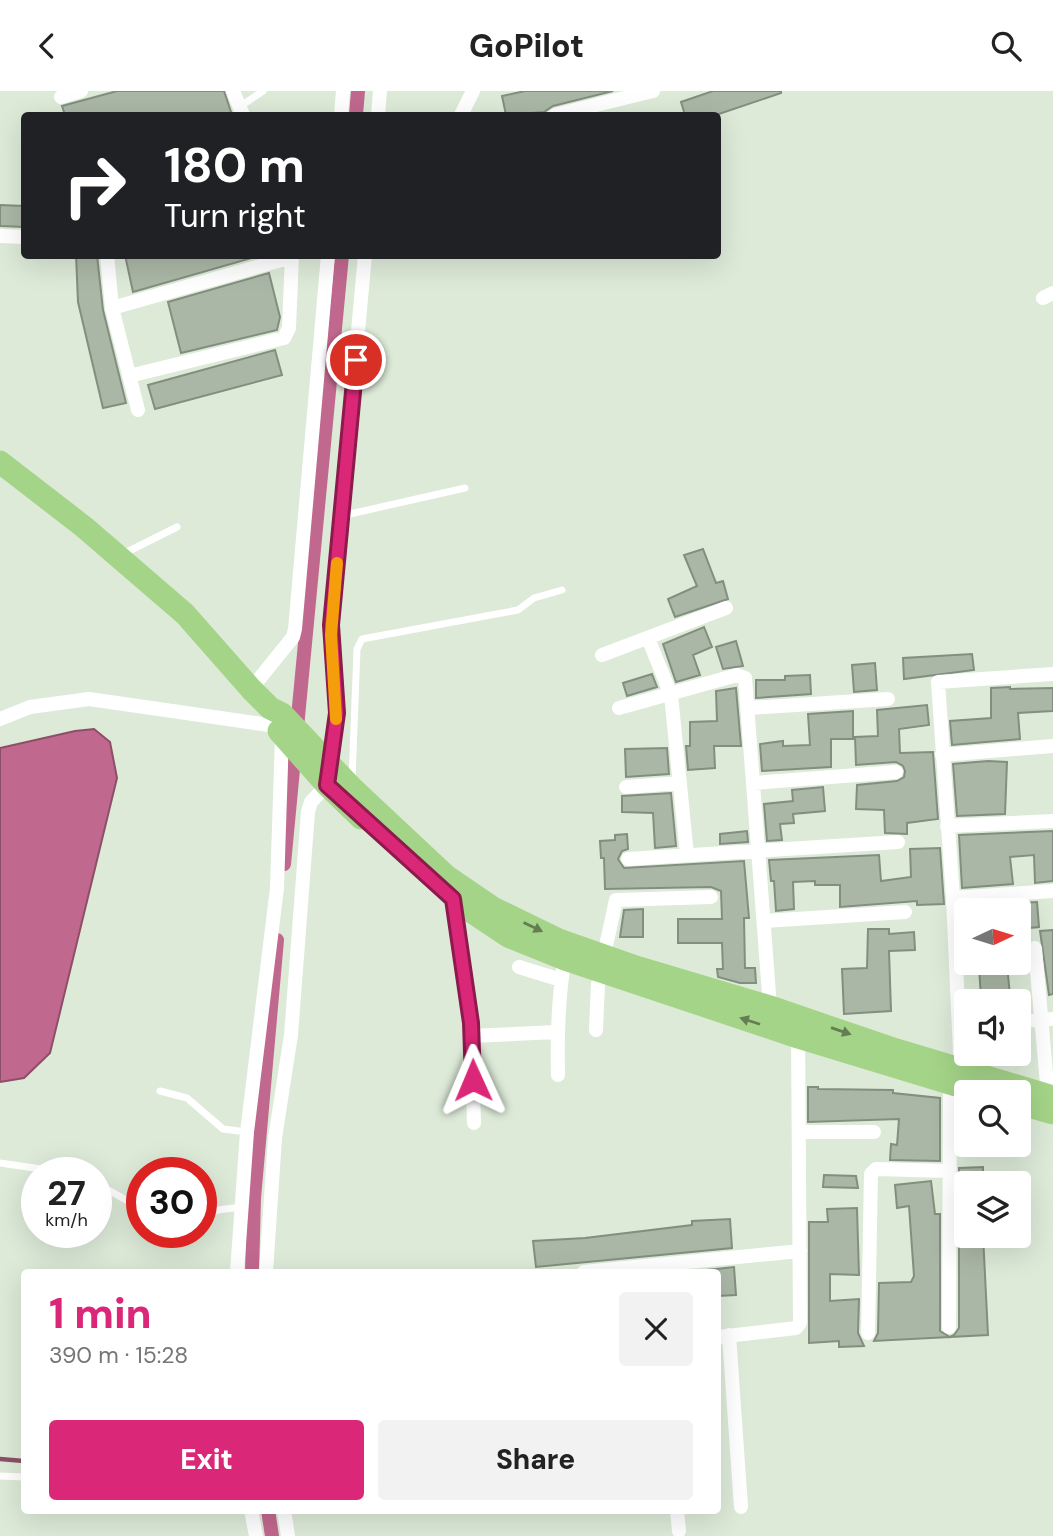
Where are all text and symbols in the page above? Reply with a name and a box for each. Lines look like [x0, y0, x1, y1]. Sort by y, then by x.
text: GoPilot [469, 25, 584, 67]
icon: back [28, 27, 66, 65]
icon: search [987, 27, 1025, 65]
text: 180 m [164, 133, 305, 197]
icon: right [49, 140, 140, 231]
text: Turn right [164, 195, 306, 237]
pin [326, 330, 386, 390]
icon: arrive [337, 341, 375, 379]
north arrow [954, 898, 1031, 975]
map controls [954, 898, 1031, 1248]
one-way arrow [523, 921, 543, 933]
button: sound [954, 989, 1031, 1066]
one-way arrow [739, 1015, 760, 1026]
one-way arrow [830, 1026, 851, 1037]
position arrow [436, 1043, 510, 1117]
button: search [954, 1080, 1031, 1157]
speed limit sign: 30 [126, 1157, 217, 1248]
text: 27 [47, 1170, 86, 1216]
button: layers [954, 1171, 1031, 1248]
text: km/h [45, 1208, 88, 1232]
text: 1 min [49, 1286, 152, 1341]
button: close [619, 1292, 693, 1366]
text: 390 m · 15:28 [49, 1340, 188, 1370]
button: Exit [49, 1420, 364, 1500]
button: Share [378, 1420, 693, 1500]

